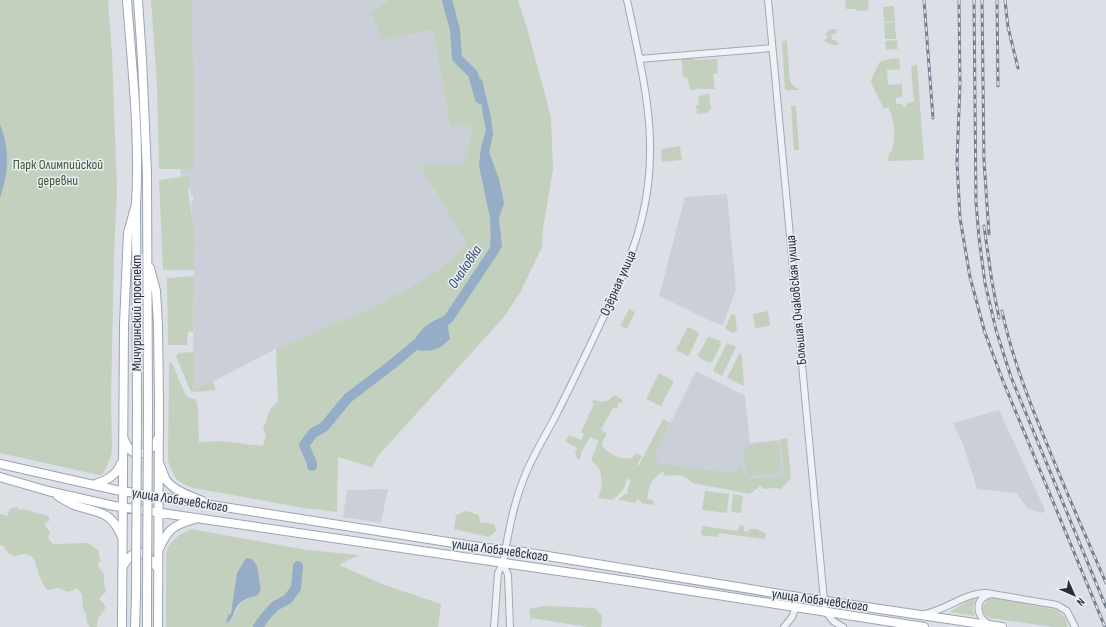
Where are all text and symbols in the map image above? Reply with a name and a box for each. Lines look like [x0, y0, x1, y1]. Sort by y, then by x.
park label: Парк Олимпийской деревни [13, 156, 103, 189]
street label: Большая Очаковская улица [782, 234, 810, 366]
water label: Очаковка [444, 242, 486, 292]
street label: Озёрная улица [596, 248, 640, 318]
street label: Мичуринский проспект [128, 255, 145, 371]
street label: улица Лобачевского [131, 484, 230, 516]
street label: улица Лобачевского [451, 535, 550, 565]
north arrow [1054, 575, 1094, 615]
street label: улица Лобачевского [771, 585, 870, 615]
text: N [1074, 595, 1087, 608]

